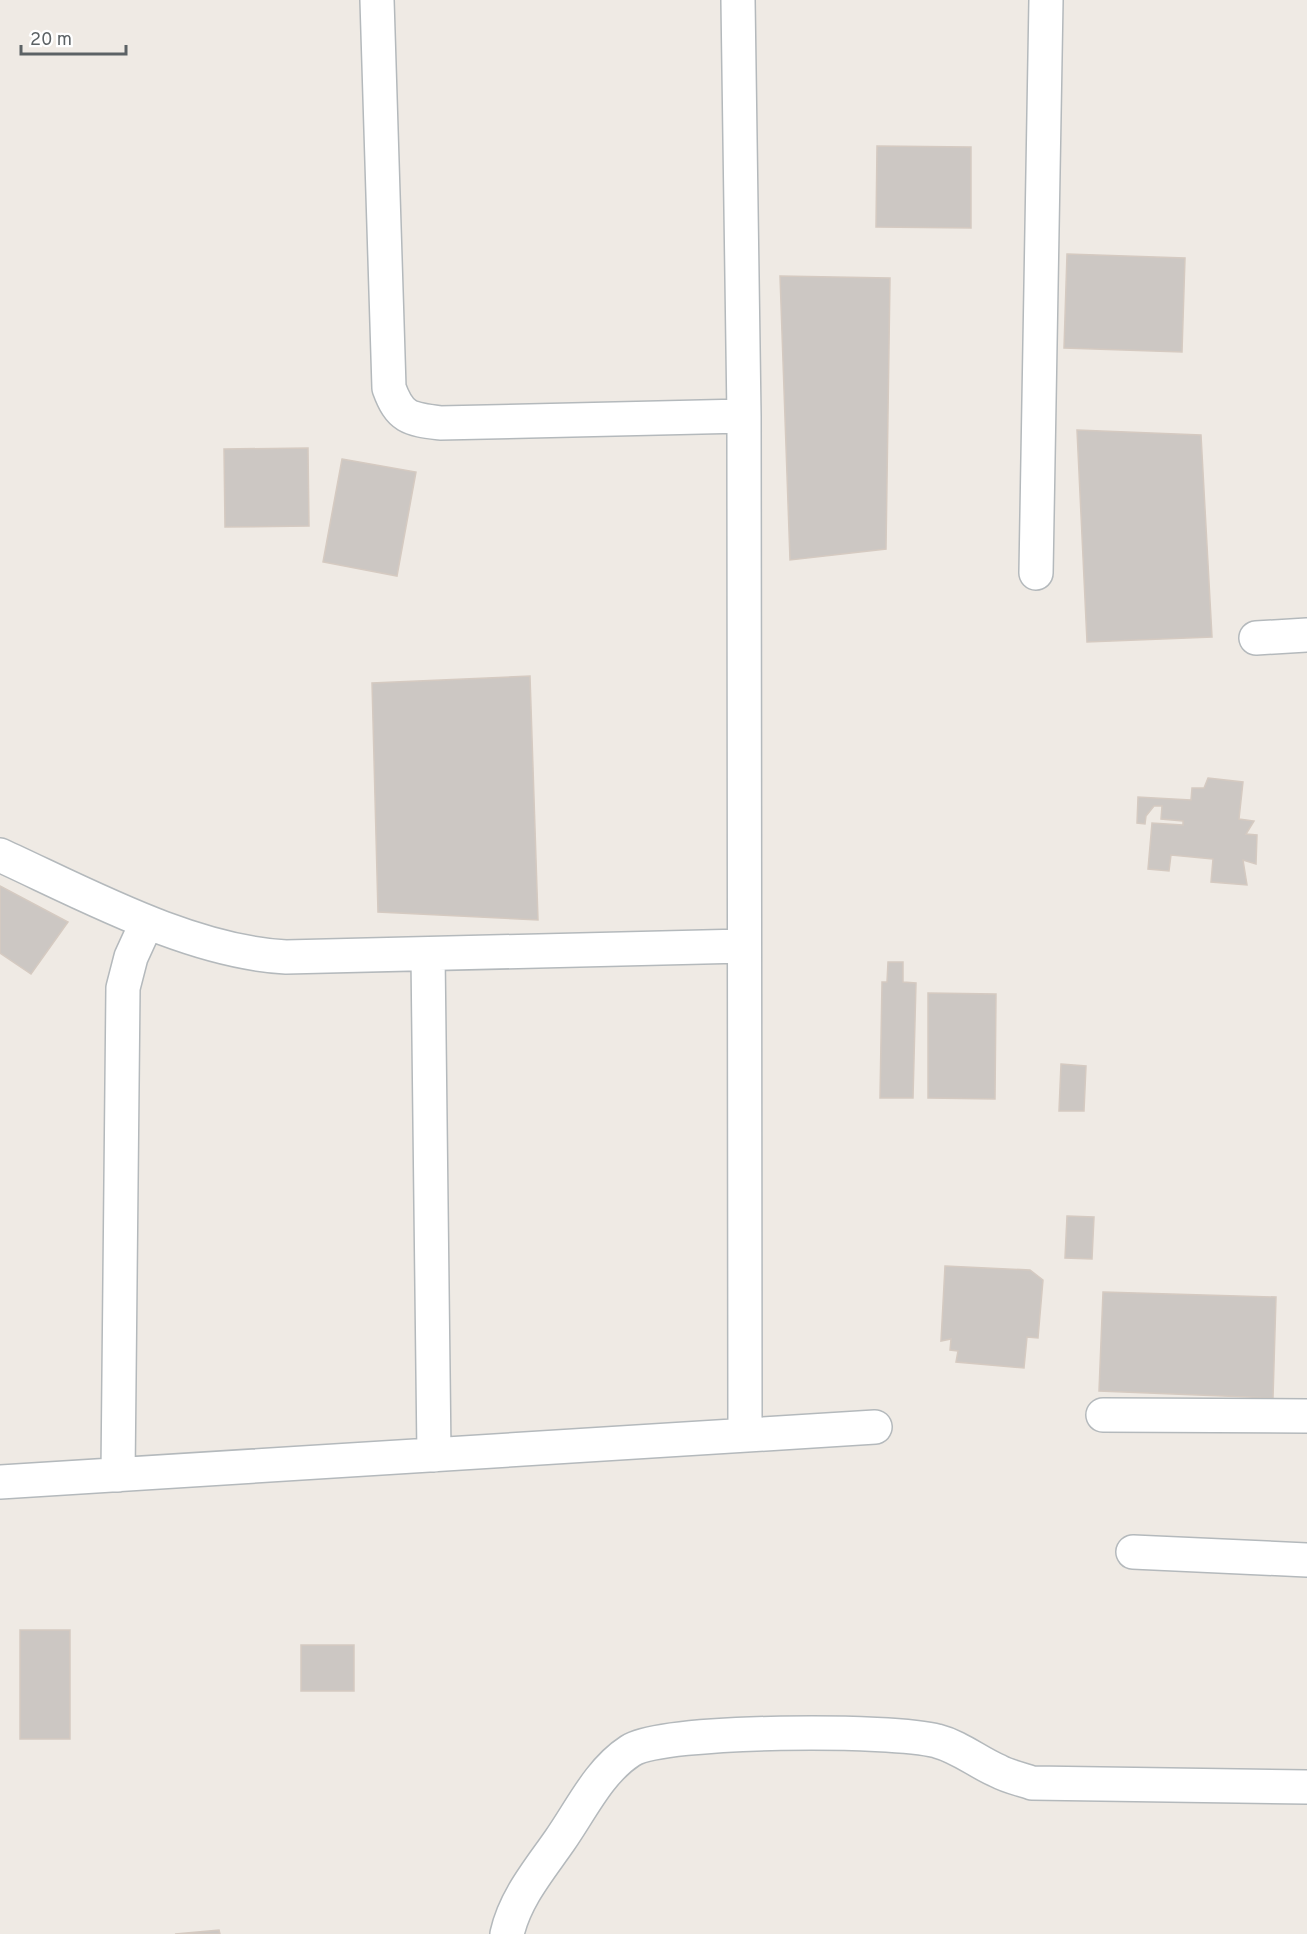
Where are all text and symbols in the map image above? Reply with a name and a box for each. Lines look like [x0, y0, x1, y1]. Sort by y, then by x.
scale bar [21, 18, 126, 56]
text: 20 m [30, 29, 72, 52]

